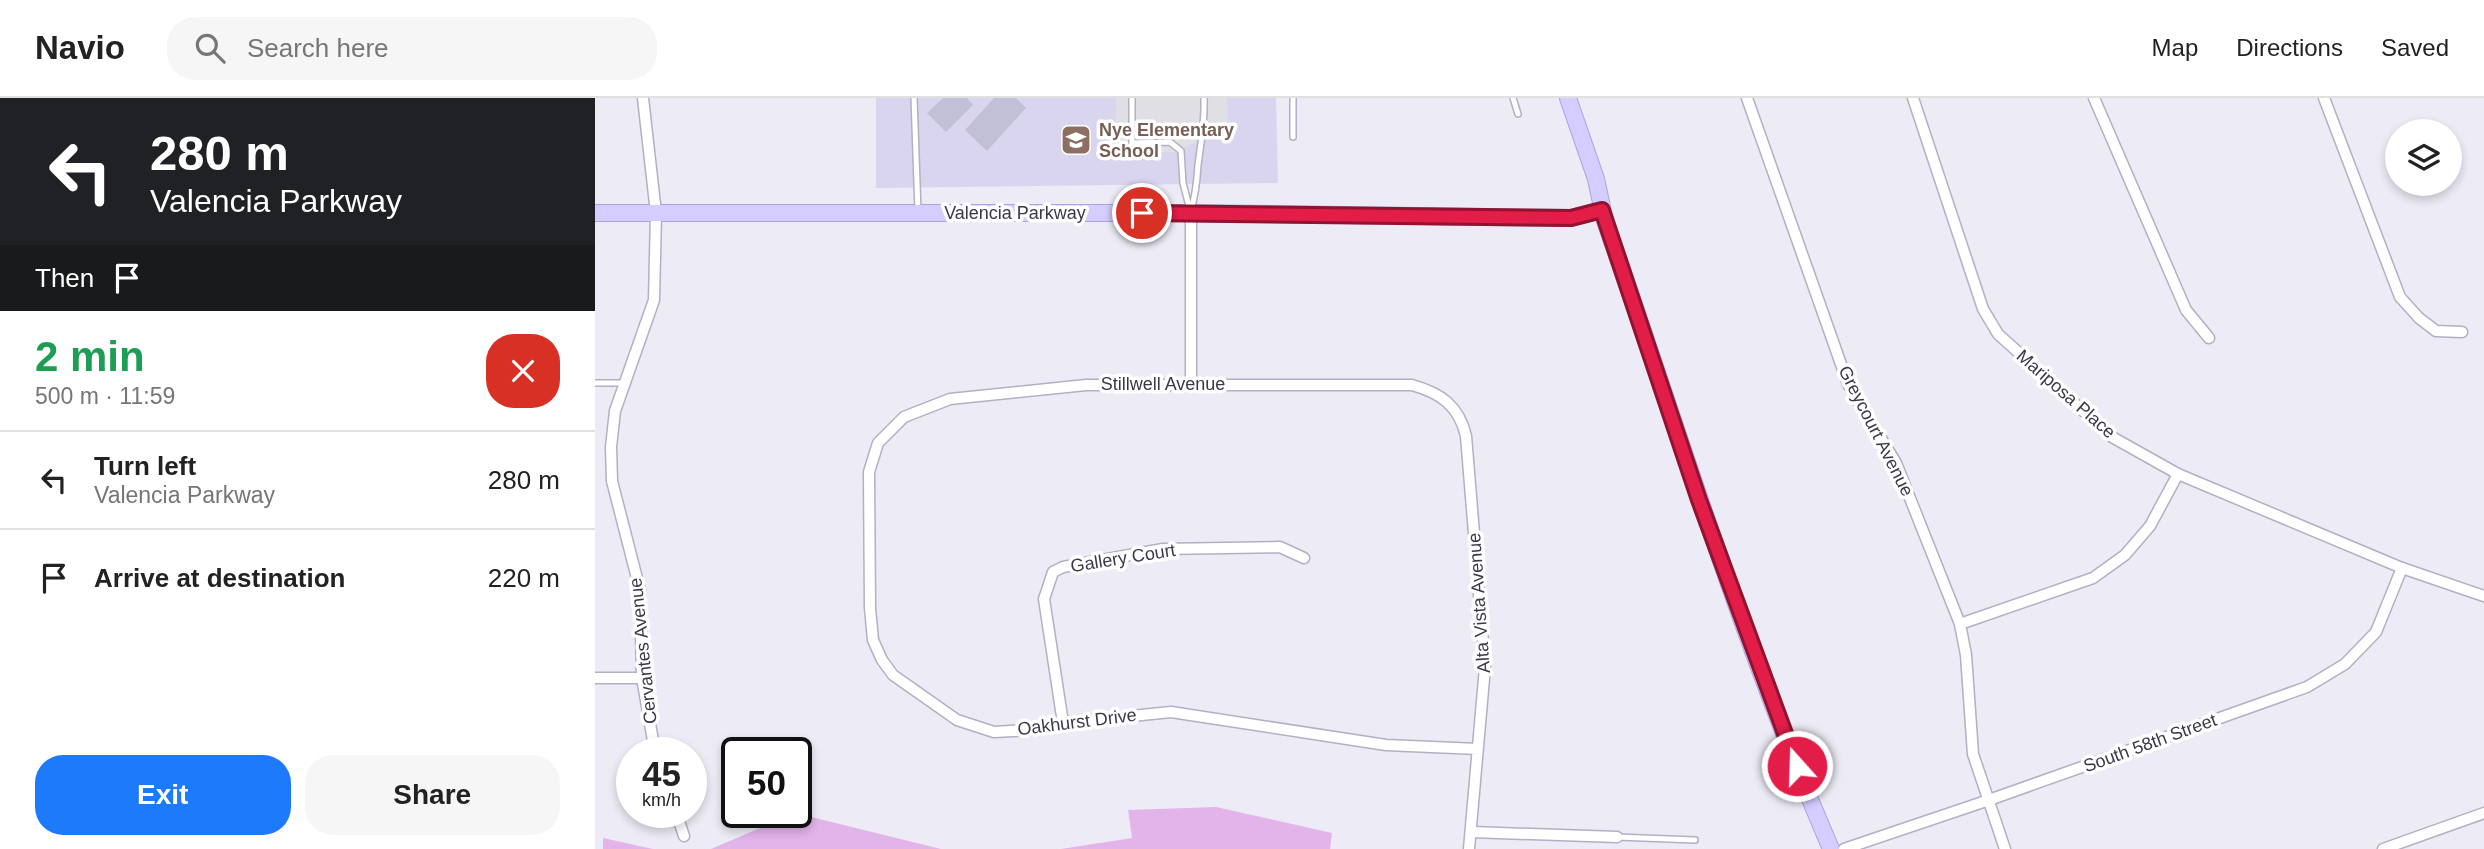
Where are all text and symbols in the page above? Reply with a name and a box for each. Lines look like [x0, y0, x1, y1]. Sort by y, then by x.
search box [167, 17, 657, 80]
text: Navio [35, 29, 125, 66]
icon: search [191, 29, 229, 67]
text: Search here [247, 33, 389, 63]
text: Map [2152, 34, 2198, 61]
text: Directions [2236, 34, 2343, 61]
text: Saved [2381, 34, 2449, 61]
map controls [2385, 119, 2462, 196]
button: layers [2385, 119, 2462, 196]
place label: Nye Elementary School [1099, 120, 1234, 161]
school or university icon: Nye Elementary School [1059, 123, 1093, 157]
icon: left [35, 126, 126, 217]
text: 280 m [150, 126, 289, 180]
text: Valencia Parkway [150, 183, 402, 219]
pin [1112, 183, 1172, 243]
icon: arrive [1123, 194, 1161, 232]
street label: Valencia Parkway [944, 203, 1086, 223]
icon: arrive [108, 259, 146, 297]
text: Then [35, 263, 94, 293]
text: 2 min [35, 333, 145, 380]
button: close [486, 334, 560, 408]
street label: Mariposa Place [2013, 346, 2119, 442]
street label: Greycourt Avenue [1834, 362, 1918, 500]
street label: Stillwell Avenue [1101, 374, 1225, 394]
text: 500 m · 11:59 [35, 383, 175, 409]
text: Turn left [94, 451, 196, 481]
icon: left [35, 461, 73, 499]
text: 280 m [488, 465, 560, 495]
text: Valencia Parkway [94, 482, 275, 508]
street label: Alta Vista Avenue [1464, 532, 1494, 674]
street label: Gallery Court [1069, 540, 1177, 576]
icon: arrive [35, 559, 73, 597]
text: Arrive at destination [94, 563, 345, 593]
text: 220 m [488, 563, 560, 593]
street label: Cervantes Avenue [625, 577, 661, 725]
street label: Oakhurst Drive [1016, 705, 1138, 739]
street label: South 58th Street [2081, 710, 2219, 776]
position arrow [1760, 729, 1834, 803]
speed limit sign: 50 [721, 737, 812, 828]
text: 45 [642, 754, 681, 793]
button: Exit [35, 755, 291, 835]
button: Share [305, 755, 560, 835]
text: km/h [642, 790, 681, 810]

